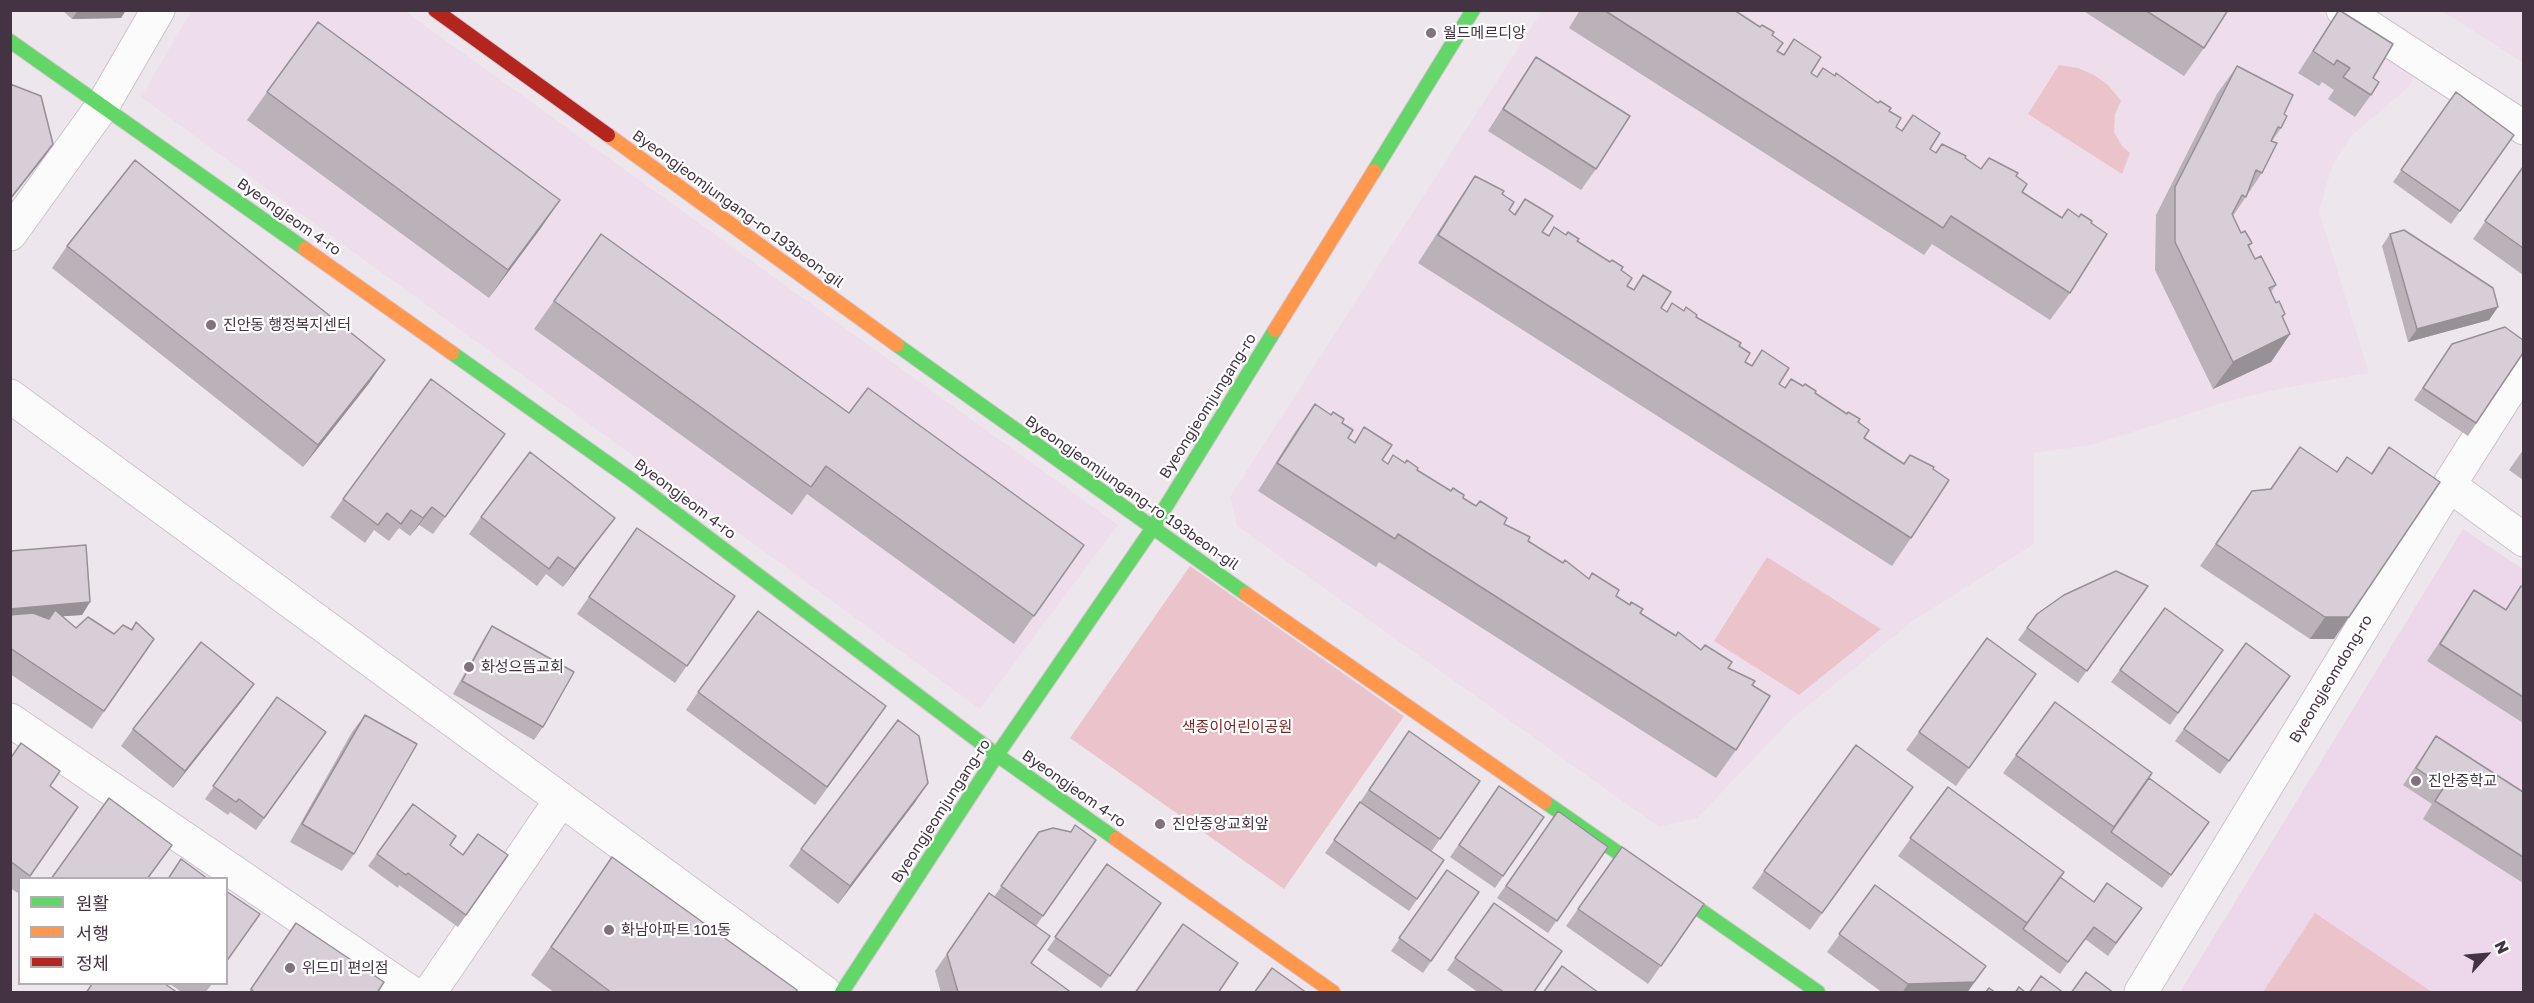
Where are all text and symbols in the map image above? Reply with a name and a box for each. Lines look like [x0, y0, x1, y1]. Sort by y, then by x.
place label: 월드메르디앙 [1443, 24, 1526, 42]
marker: 월드메르디앙 [1424, 26, 1438, 40]
street label: Byeongjeomjungang-ro 193beon-gil [629, 126, 847, 292]
street label: Byeongjeom 4-ro [234, 175, 344, 259]
place label: 진안동 행정복지센터 [223, 316, 351, 334]
marker: 진안동 행정복지센터 [204, 318, 218, 332]
street label: Byeongjeomjungang-ro [1156, 330, 1260, 482]
street label: Byeongjeomjungang-ro 193beon-gil [1022, 412, 1242, 574]
street label: Byeongjeom 4-ro [631, 455, 739, 543]
street label: Byeongjeomdong-ro [2286, 612, 2376, 746]
place label: 화성으뜸교회 [481, 658, 564, 676]
marker: 화성으뜸교회 [462, 660, 476, 674]
park label: 색종이어린이공원 [1182, 718, 1292, 736]
street label: Byeongjeomjungang-ro [888, 736, 994, 886]
street label: Byeongjeom 4-ro [1019, 747, 1129, 831]
place label: 진안중학교 [2428, 772, 2497, 790]
marker: 진안중학교 [2409, 774, 2423, 788]
place label: 진안중앙교회앞 [1172, 815, 1269, 833]
marker: 진안중앙교회앞 [1153, 817, 1167, 831]
legend [18, 877, 228, 985]
text: 원활 [76, 892, 109, 914]
place label: 화남아파트 101동 [621, 921, 731, 939]
text: 서행 [76, 922, 109, 944]
marker: 화남아파트 101동 [602, 923, 616, 937]
north arrow [2456, 925, 2516, 985]
text: N [2491, 937, 2514, 957]
text: 정체 [76, 952, 109, 974]
place label: 위드미 편의점 [302, 959, 389, 977]
marker: 위드미 편의점 [283, 961, 297, 975]

